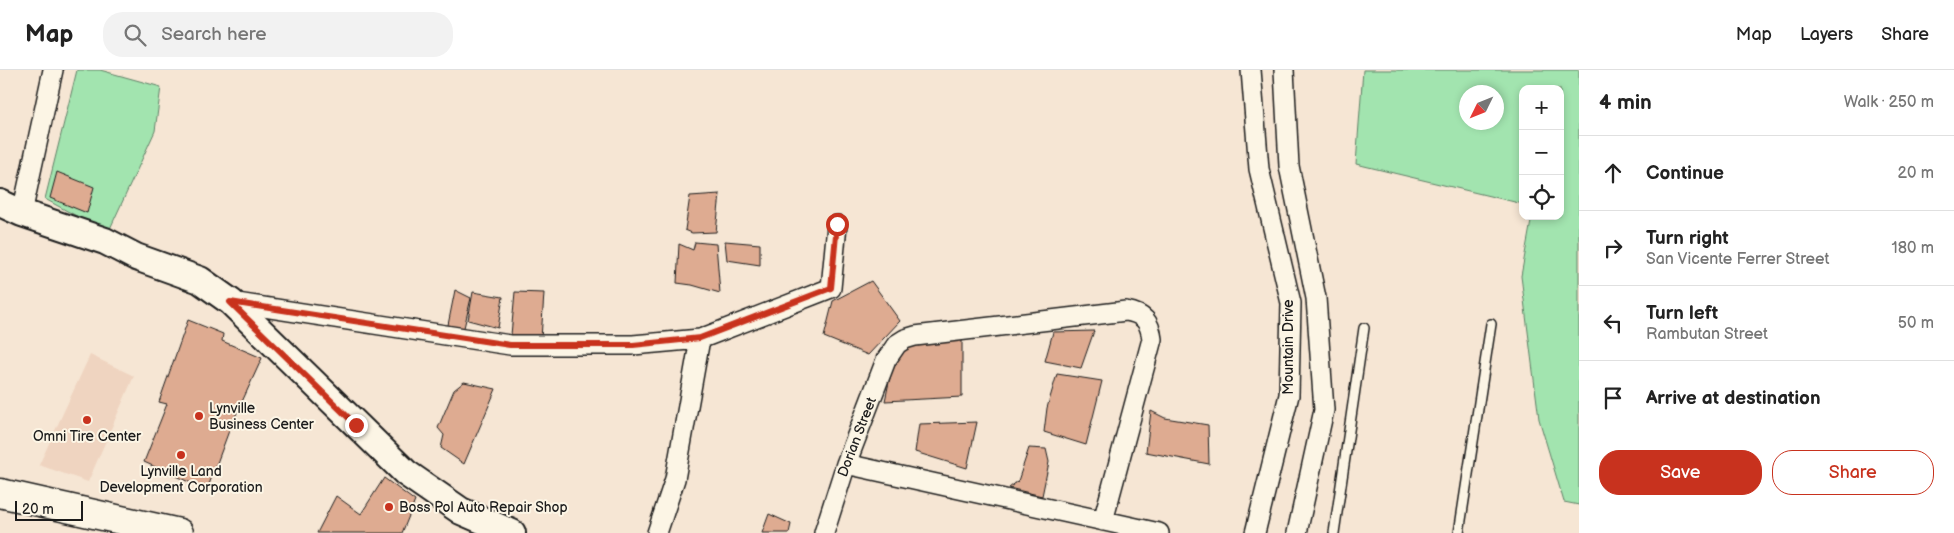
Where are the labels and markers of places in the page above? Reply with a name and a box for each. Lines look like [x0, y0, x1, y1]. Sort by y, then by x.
place label: Lynville Business Center [209, 400, 315, 433]
marker: Lynville Business Center [193, 410, 205, 422]
marker: Omni Tire Center [81, 414, 93, 426]
place label: Omni Tire Center [33, 428, 142, 445]
marker: Lynville Land Development Corporation [175, 449, 187, 461]
place label: Lynville Land Development Corporation [99, 463, 263, 496]
place label: Boss Pol Auto Repair Shop [399, 499, 568, 516]
marker: Boss Pol Auto Repair Shop [383, 501, 395, 513]

